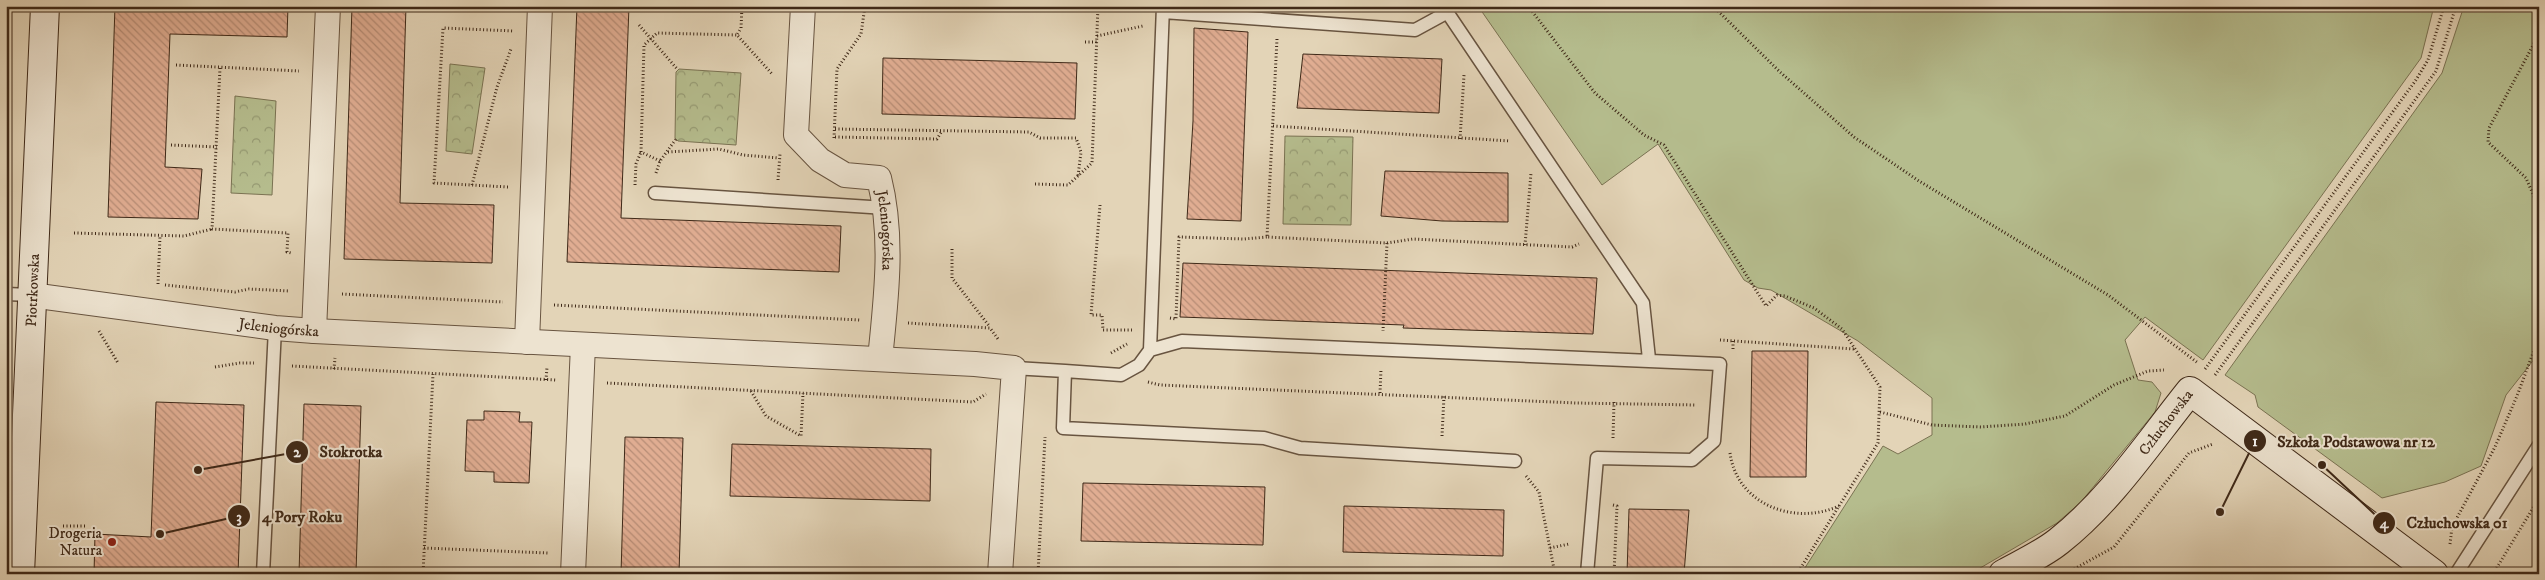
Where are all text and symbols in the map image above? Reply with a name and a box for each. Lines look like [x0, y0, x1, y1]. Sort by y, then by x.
street label: Jeleniogórska [872, 187, 897, 271]
street label: Piotrkowska [22, 253, 44, 327]
street label: Jeleniogórska [235, 314, 320, 341]
street label: Człuchowska [2135, 385, 2198, 459]
callout: Szkoła Podstawowa nr 12 [2242, 425, 2445, 456]
text: 1 [2252, 432, 2258, 451]
text: Szkoła Podstawowa nr 12 [2277, 432, 2436, 452]
callout: Stokrotka [284, 436, 392, 467]
text: Stokrotka [320, 442, 384, 462]
text: 2 [293, 443, 301, 462]
callout: 4 Pory Roku [227, 501, 352, 532]
text: 4 Pory Roku [261, 507, 342, 527]
callout: Człuchowska 01 [2371, 507, 2517, 538]
text: 3 [236, 508, 242, 527]
text: Człuchowska 01 [2406, 513, 2508, 533]
text: 4 [2379, 514, 2390, 533]
place label: Drogeria Natura [49, 524, 103, 560]
marker: Drogeria Natura [106, 536, 118, 548]

